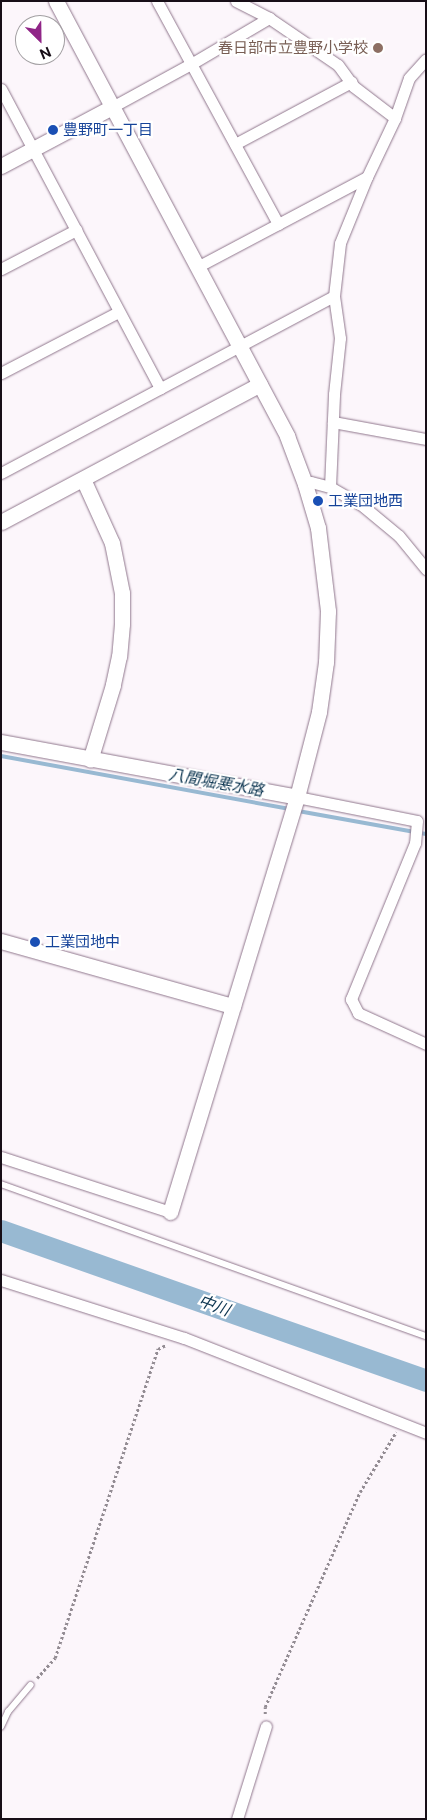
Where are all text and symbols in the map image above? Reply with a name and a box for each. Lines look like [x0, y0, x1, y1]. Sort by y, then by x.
north arrow [15, 15, 65, 65]
place label: 春日部市立豊野小学校 [218, 39, 368, 57]
marker: 春日部市立豊野小学校 [372, 42, 384, 54]
text: N [37, 43, 54, 62]
place label: 豊野町一丁目 [63, 121, 153, 139]
marker: 豊野町一丁目 [47, 124, 59, 136]
place label: 工業団地西 [328, 492, 403, 510]
marker: 工業団地西 [312, 495, 324, 507]
water label: 八間堀悪水路 [167, 765, 265, 801]
place label: 工業団地中 [45, 933, 120, 951]
marker: 工業団地中 [29, 936, 41, 948]
water label: 中川 [196, 1292, 232, 1320]

